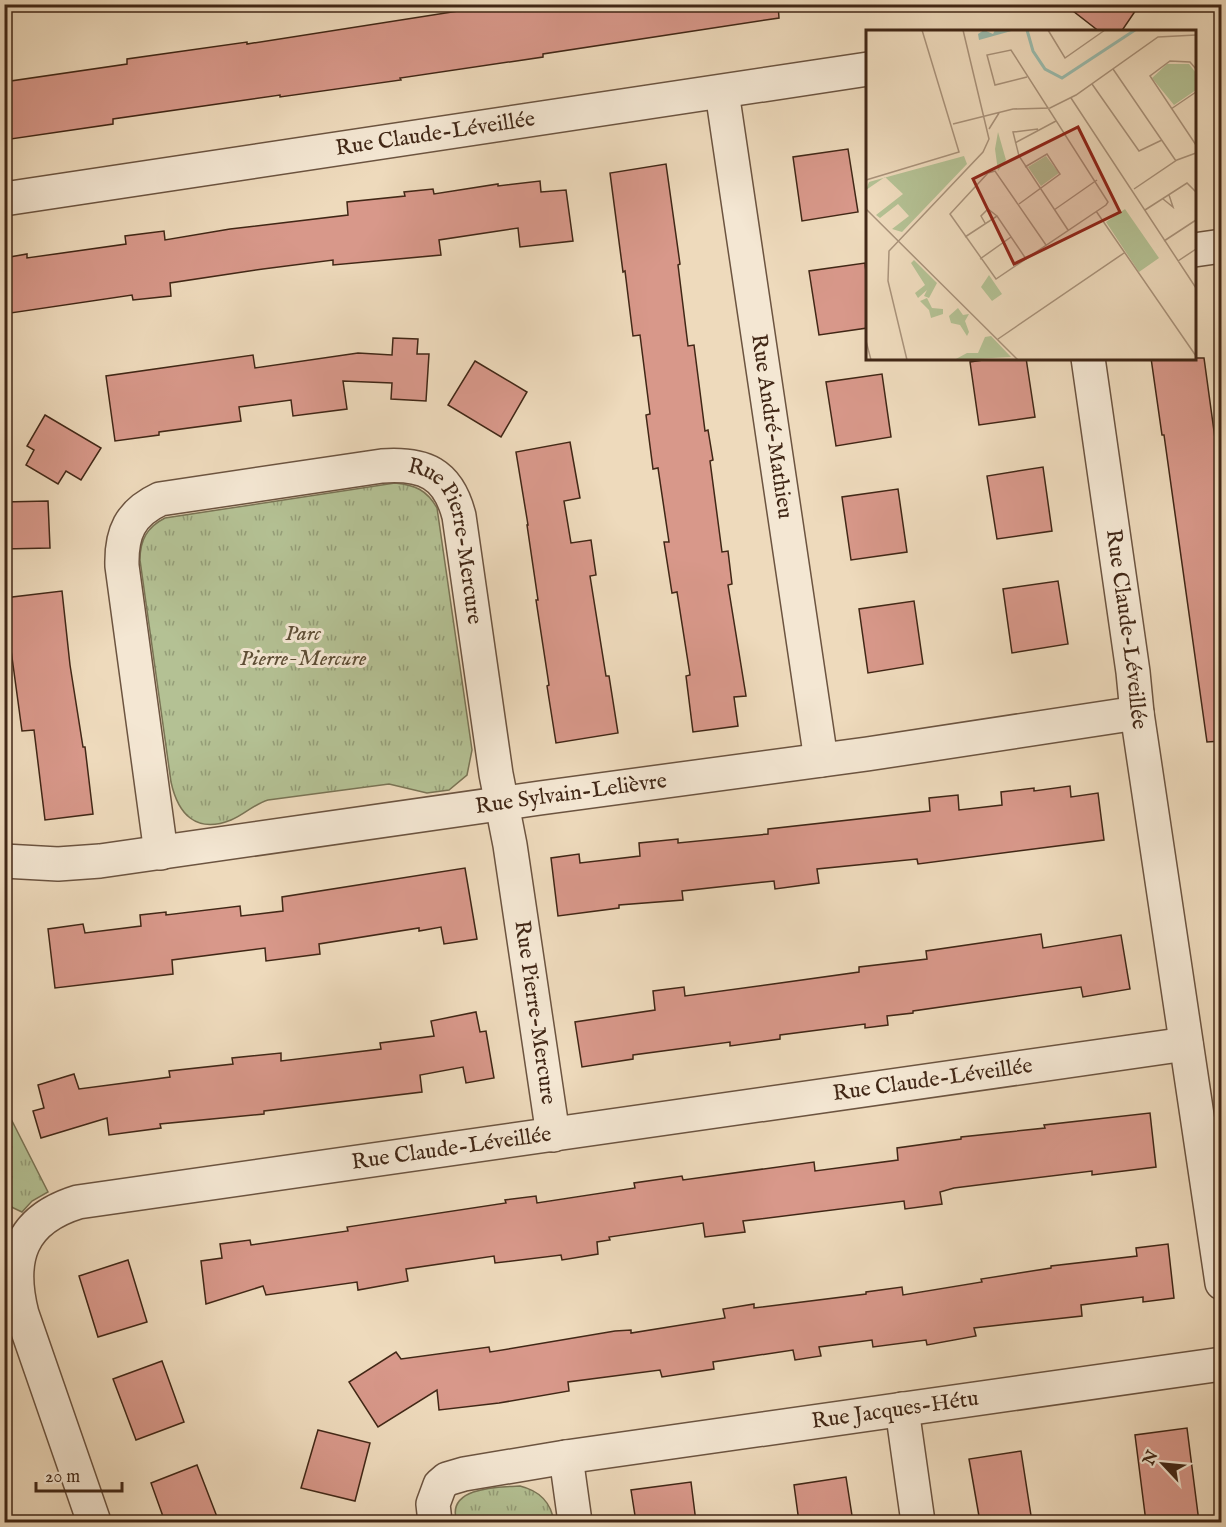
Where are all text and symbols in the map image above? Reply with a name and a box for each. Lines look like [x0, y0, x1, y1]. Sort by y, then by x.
inset map [866, 30, 1196, 360]
street label: Rue Claude-Léveillée [333, 105, 537, 163]
street label: Rue André-Mathieu [744, 332, 799, 521]
street label: Rue Pierre-Mercure [405, 452, 488, 626]
street label: Rue Claude-Léveillée [1099, 528, 1153, 731]
park label: Parc Pierre-Mercure [240, 620, 367, 673]
street label: Rue Sylvain-Lelièvre [473, 767, 669, 821]
street label: Rue Pierre-Mercure [507, 918, 562, 1106]
street label: Rue Claude-Léveillée [831, 1052, 1034, 1108]
street label: Rue Claude-Léveillée [350, 1121, 553, 1177]
street label: Rue Jacques-Hétu [810, 1385, 980, 1436]
north arrow [1133, 1434, 1193, 1494]
text: N [1139, 1448, 1163, 1470]
scale bar [36, 1455, 122, 1493]
text: 20 m [45, 1466, 80, 1489]

